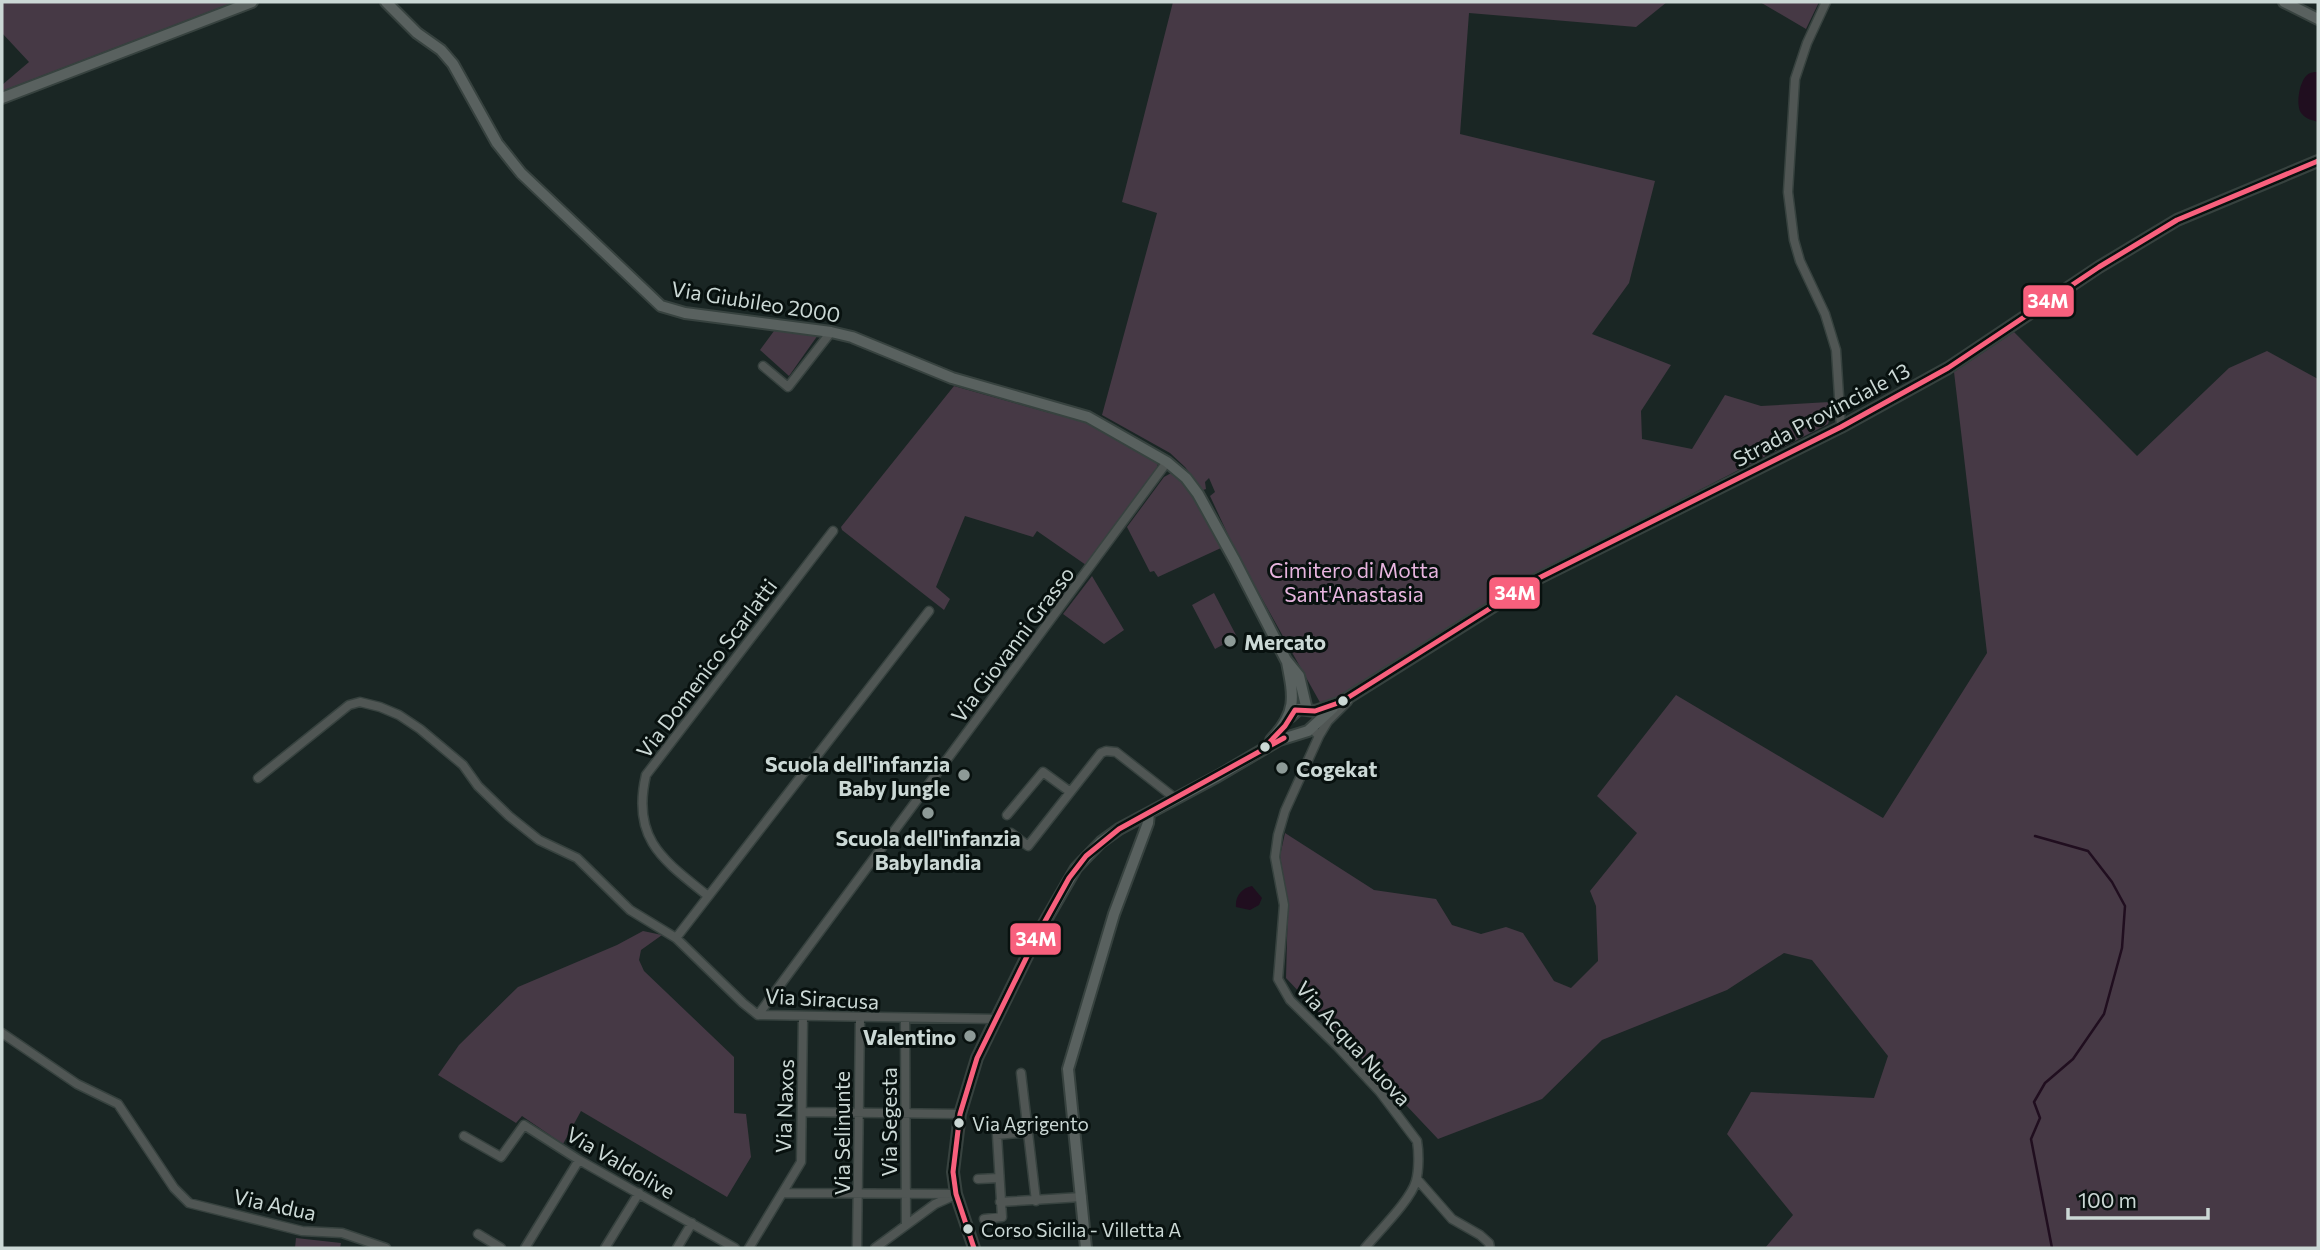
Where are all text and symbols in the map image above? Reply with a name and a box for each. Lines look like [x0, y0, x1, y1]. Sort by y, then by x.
street label: Via Giubileo 2000 [670, 275, 842, 327]
line badge: 34M [2022, 284, 2075, 318]
text: 34M [2027, 289, 2069, 312]
street label: Strada Provinciale 13 [1728, 357, 1914, 471]
park label: Cimitero di Motta Sant'Anastasia [1269, 557, 1439, 606]
street label: Via Giovanni Grasso [945, 561, 1079, 727]
street label: Via Domenico Scarlatti [631, 574, 781, 762]
line badge: 34M [1488, 576, 1541, 610]
text: 34M [1494, 581, 1536, 604]
place label: Mercato [1244, 629, 1326, 654]
marker: Mercato [1222, 633, 1238, 649]
unlabelled marker [1336, 694, 1350, 708]
unlabelled marker [1258, 740, 1272, 754]
place label: Scuola dell'infanzia Baby Jungle [765, 751, 950, 800]
place label: Cogekat [1296, 756, 1377, 781]
marker: Cogekat [1274, 760, 1290, 776]
marker: Scuola dell'infanzia Baby Jungle [956, 767, 972, 783]
marker: Scuola dell'infanzia Babylandia [920, 805, 936, 821]
place label: Scuola dell'infanzia Babylandia [836, 825, 1021, 874]
line badge: 34M [1009, 922, 1062, 956]
text: 34M [1015, 927, 1057, 950]
street label: Via Acqua Nuova [1291, 975, 1417, 1111]
street label: Via Siracusa [764, 983, 880, 1013]
place label: Valentino [863, 1024, 956, 1049]
marker: Valentino [962, 1028, 978, 1044]
street label: Via Naxos [770, 1058, 798, 1154]
street label: Via Segesta [876, 1067, 901, 1177]
street label: Via Selinunte [829, 1071, 854, 1195]
place label: Via Agrigento [972, 1112, 1089, 1135]
marker: Via Agrigento [952, 1116, 966, 1130]
street label: Via Valdolive [562, 1121, 680, 1203]
scale bar [2068, 1176, 2208, 1220]
street label: Via Adua [231, 1183, 319, 1225]
text: 100 m [2078, 1187, 2137, 1212]
place label: Corso Sicilia - Villetta A [981, 1218, 1181, 1241]
marker: Corso Sicilia - Villetta A [961, 1222, 975, 1236]

